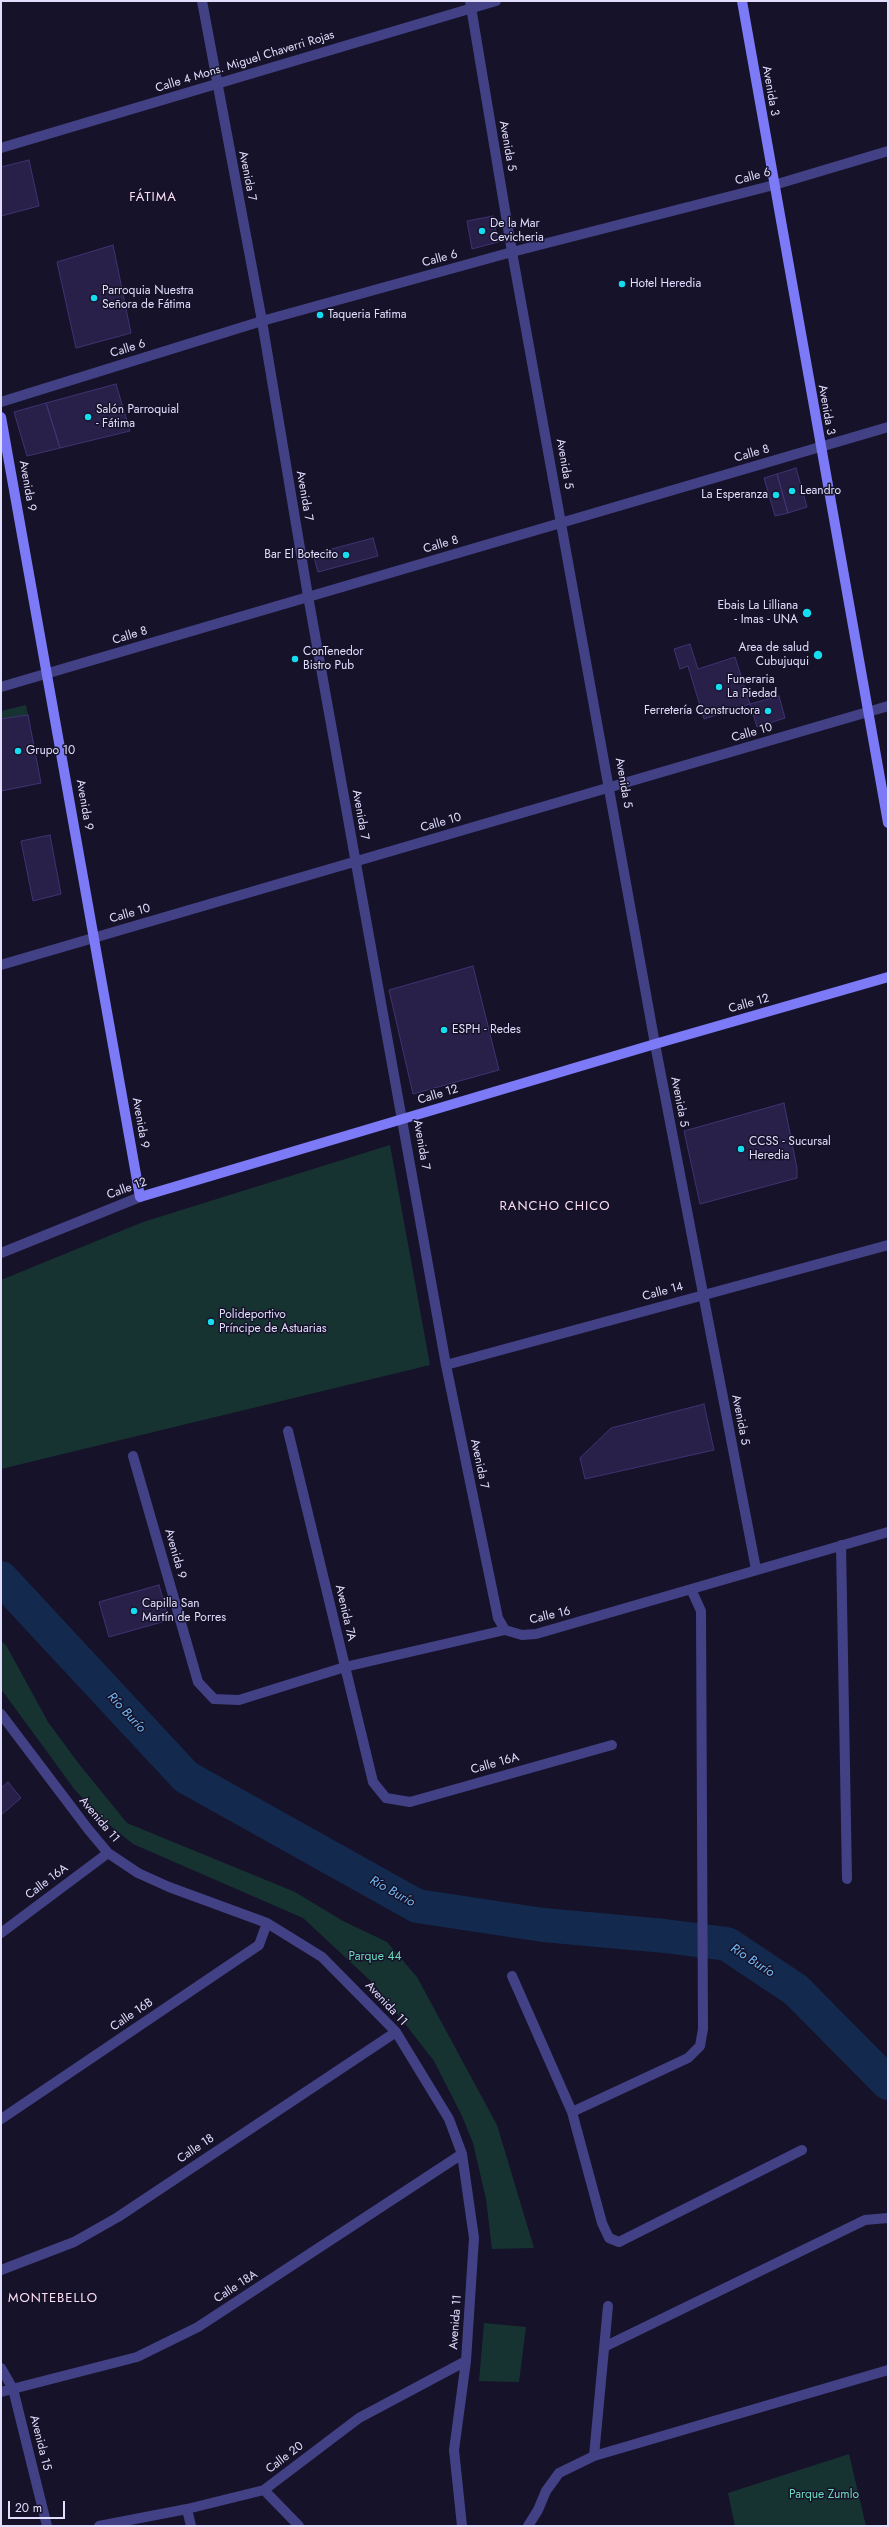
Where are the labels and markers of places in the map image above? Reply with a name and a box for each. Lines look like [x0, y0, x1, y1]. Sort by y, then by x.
place label: De la Mar Cevicheria [490, 217, 544, 245]
marker: De la Mar Cevicheria [477, 226, 487, 236]
place label: Hotel Heredia [630, 277, 701, 291]
marker: Hotel Heredia [617, 279, 627, 289]
place label: Parroquia Nuestra Señora de Fátima [102, 284, 194, 312]
marker: Parroquia Nuestra Señora de Fátima [89, 293, 99, 303]
place label: Taqueria Fatima [328, 308, 407, 322]
marker: Taqueria Fatima [315, 310, 325, 320]
place label: Salón Parroquial - Fátima [96, 403, 179, 431]
marker: Salón Parroquial - Fátima [83, 412, 93, 422]
place label: Leandro [800, 484, 841, 498]
marker: Leandro [787, 486, 797, 496]
place label: La Esperanza [701, 488, 768, 502]
marker: La Esperanza [771, 490, 781, 500]
place label: Bar El Botecito [264, 548, 338, 562]
marker: Bar El Botecito [341, 550, 351, 560]
place label: Ebais La Lilliana - Imas - UNA [717, 599, 798, 627]
marker: Ebais La Lilliana - Imas - UNA [801, 607, 813, 619]
place label: Area de salud Cubujuqui [738, 641, 809, 669]
place label: ConTenedor Bistro Pub [303, 645, 363, 673]
marker: Area de salud Cubujuqui [812, 649, 824, 661]
marker: ConTenedor Bistro Pub [290, 654, 300, 664]
place label: Funeraria La Piedad [727, 673, 777, 701]
marker: Funeraria La Piedad [714, 682, 724, 692]
place label: Ferretería Constructora [644, 704, 760, 718]
marker: Ferretería Constructora [763, 706, 773, 716]
place label: Grupo 10 [26, 744, 75, 758]
marker: Grupo 10 [13, 746, 23, 756]
place label: ESPH - Redes [452, 1023, 521, 1037]
marker: ESPH - Redes [439, 1025, 449, 1035]
place label: CCSS - Sucursal Heredia [749, 1135, 831, 1163]
marker: CCSS - Sucursal Heredia [736, 1144, 746, 1154]
place label: Polideportivo Príncipe de Astuarias [219, 1308, 327, 1336]
marker: Polideportivo Príncipe de Astuarias [206, 1317, 216, 1327]
place label: Capilla San Martín de Porres [142, 1597, 226, 1625]
marker: Capilla San Martín de Porres [129, 1606, 139, 1616]

